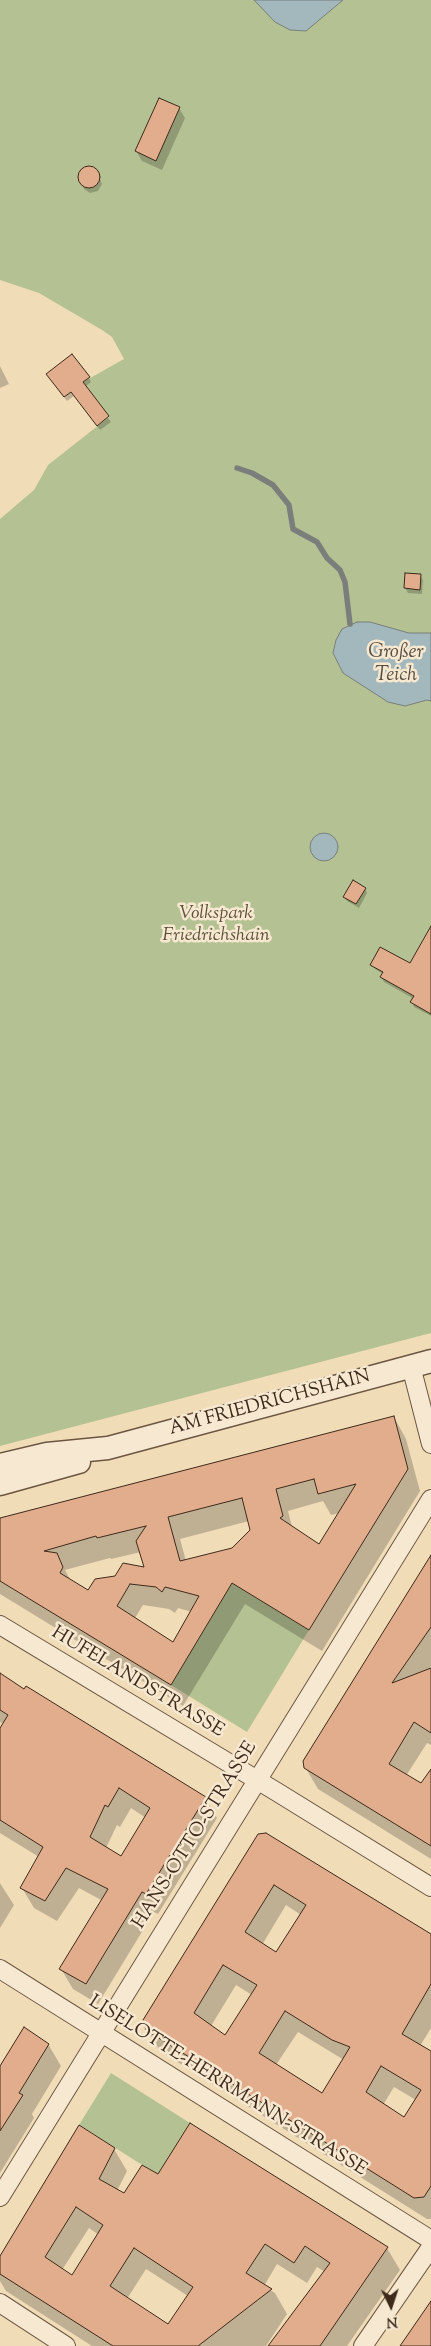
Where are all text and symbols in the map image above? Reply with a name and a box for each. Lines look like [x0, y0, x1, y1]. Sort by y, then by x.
water label: Großer Teich [368, 642, 424, 689]
park label: Volkspark Friedrichshain [162, 904, 270, 948]
street label: AM FRIEDRICHSHAIN [167, 1366, 373, 1442]
street label: HUFELANDSTRASSE [47, 1622, 227, 1744]
street label: HANS-OTTO-STRASSE [129, 1738, 263, 1934]
street label: LISELOTTE-HERRMANN-STRASSE [84, 1992, 370, 2182]
north arrow [366, 2281, 416, 2331]
text: N [386, 2311, 398, 2331]

